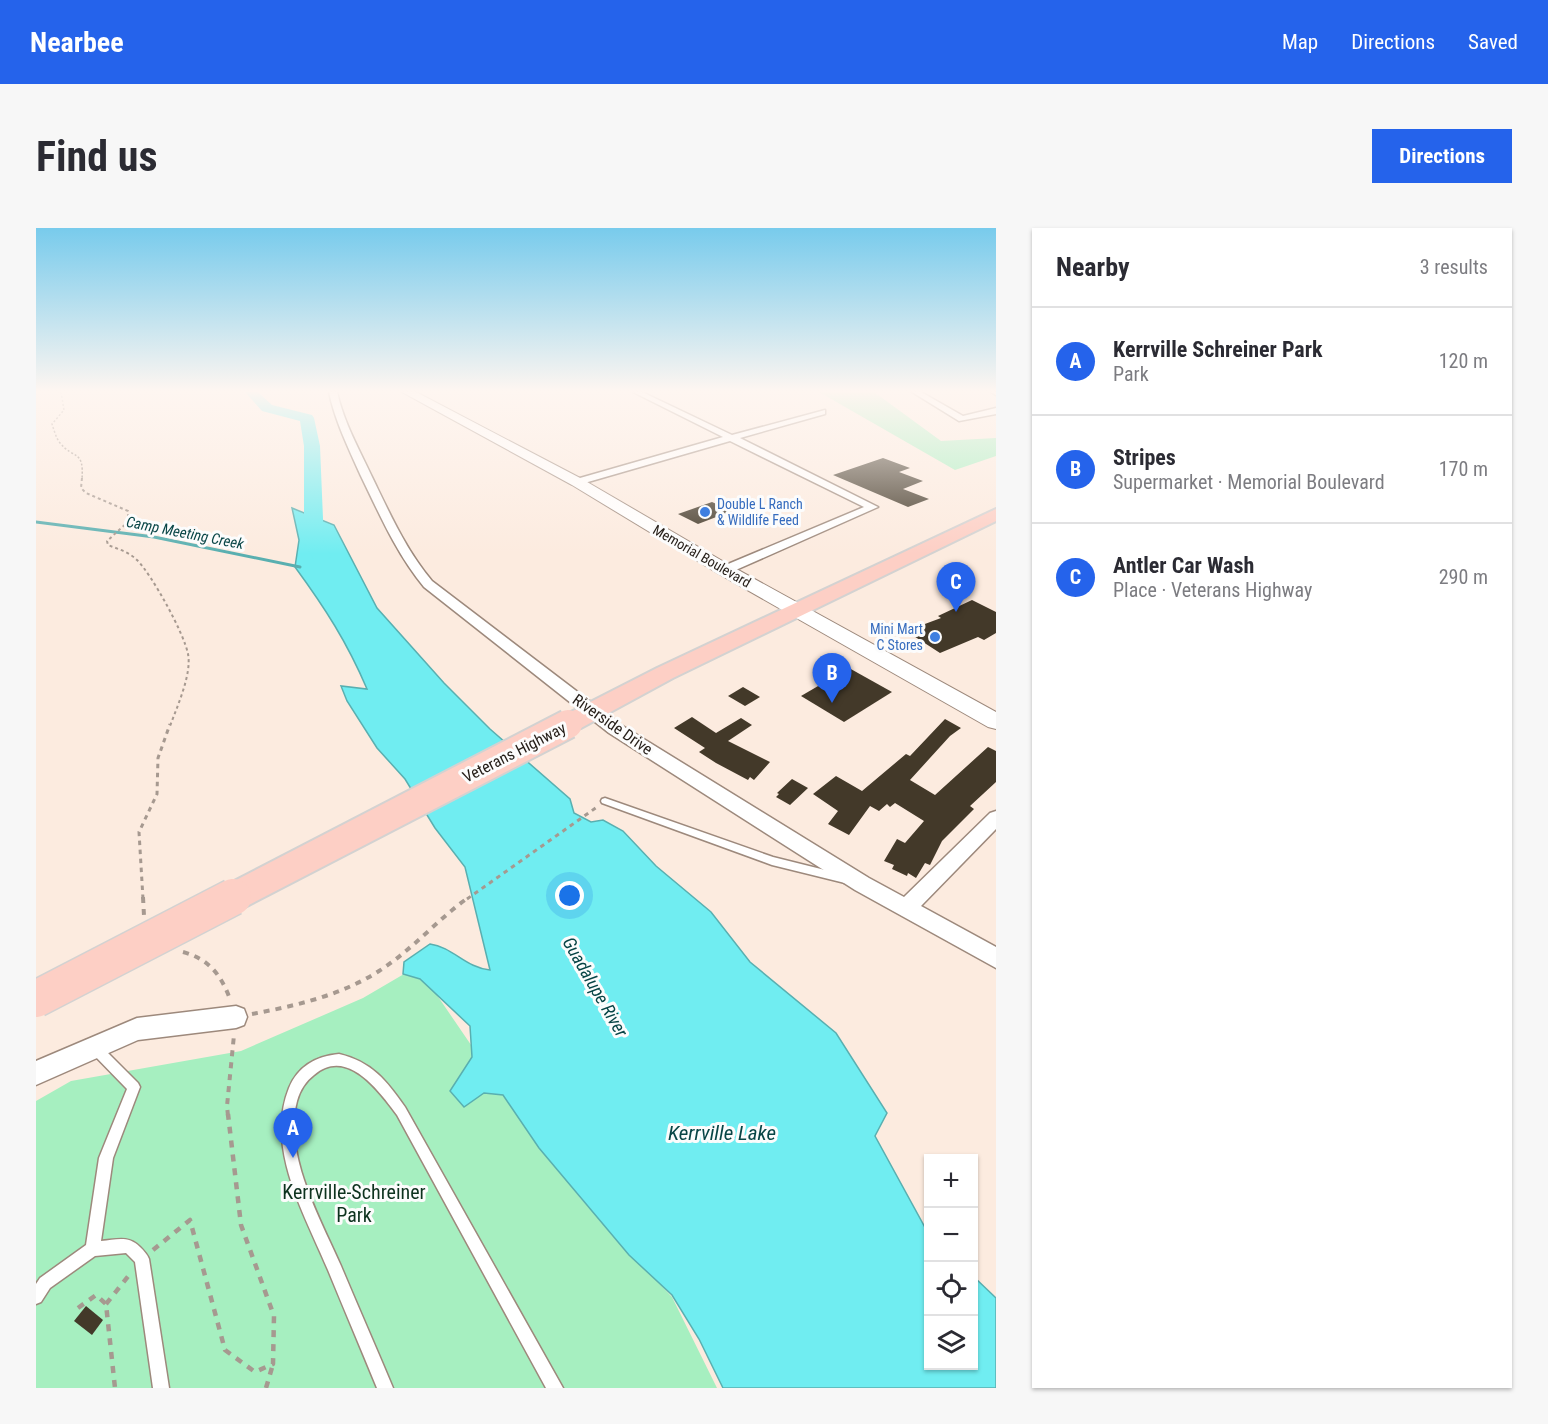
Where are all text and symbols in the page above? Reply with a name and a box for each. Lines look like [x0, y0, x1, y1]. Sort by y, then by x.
text: Nearbee [30, 26, 124, 59]
text: Map [1282, 30, 1318, 54]
text: Directions [1351, 30, 1435, 54]
text: Saved [1468, 30, 1518, 54]
button: Directions [1372, 129, 1512, 183]
text: Find us [36, 132, 157, 181]
text: Nearby [1056, 252, 1130, 282]
text: 3 results [1420, 255, 1488, 279]
text: Kerrville Schreiner Park [1113, 337, 1323, 362]
text: A [1070, 349, 1081, 373]
text: 120 m [1439, 349, 1488, 373]
text: Park [1113, 362, 1149, 386]
text: Stripes [1113, 445, 1176, 470]
text: B [1070, 457, 1081, 481]
text: 170 m [1439, 457, 1488, 481]
text: Supermarket · Memorial Boulevard [1113, 470, 1385, 494]
place label: Double L Ranch & Wildlife Feed [717, 496, 803, 528]
marker: Double L Ranch & Wildlife Feed [698, 505, 712, 519]
water label: Camp Meeting Creek [125, 513, 246, 553]
street label: Memorial Boulevard [650, 522, 754, 590]
text: Antler Car Wash [1113, 553, 1254, 578]
pin: C [936, 562, 976, 612]
text: C [1070, 565, 1081, 589]
text: 290 m [1439, 565, 1488, 589]
text: Place · Veterans Highway [1113, 578, 1312, 602]
place label: Mini Mart C Stores [870, 621, 923, 653]
marker: Mini Mart C Stores [928, 630, 942, 644]
pin: B [812, 654, 852, 703]
street label: Riverside Drive [569, 690, 656, 759]
street label: Veterans Highway [460, 718, 569, 787]
your location [555, 881, 584, 910]
water label: Guadalupe River [558, 933, 633, 1041]
pin: A [274, 1108, 312, 1158]
water label: Kerrville Lake [668, 1121, 776, 1145]
map controls [924, 1154, 978, 1370]
button: + [924, 1154, 978, 1208]
park label: Kerrville-Schreiner Park [282, 1180, 426, 1227]
button: − [924, 1208, 978, 1262]
button: locate [924, 1262, 978, 1316]
button: layers [924, 1316, 978, 1370]

